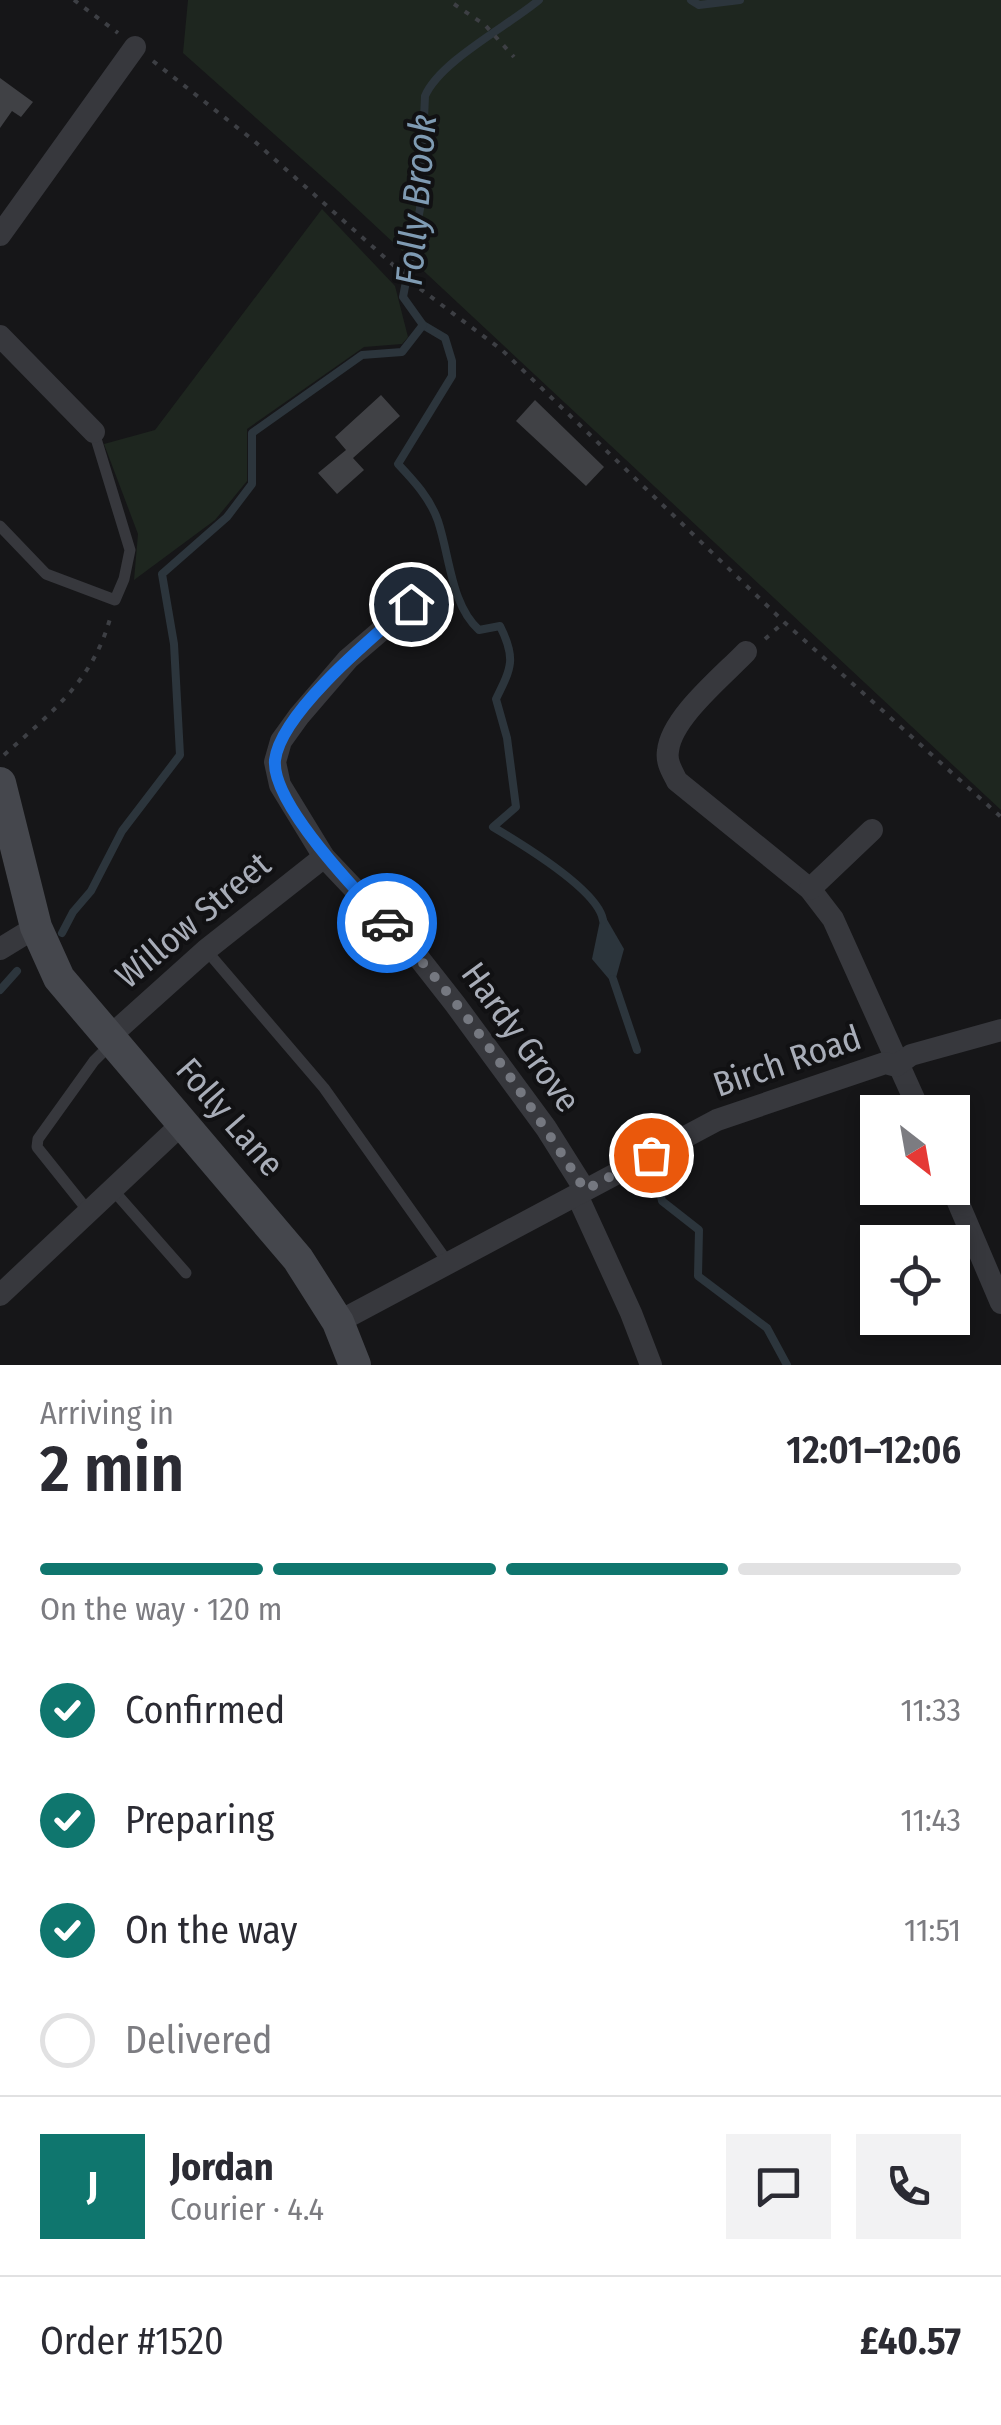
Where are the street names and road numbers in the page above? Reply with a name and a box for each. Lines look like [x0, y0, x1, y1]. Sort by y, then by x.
street label: Willow Street [107, 843, 279, 997]
street label: Hardy Grove [453, 954, 589, 1120]
street label: Birch Road [708, 1016, 866, 1106]
street label: Folly Lane [167, 1049, 293, 1185]

